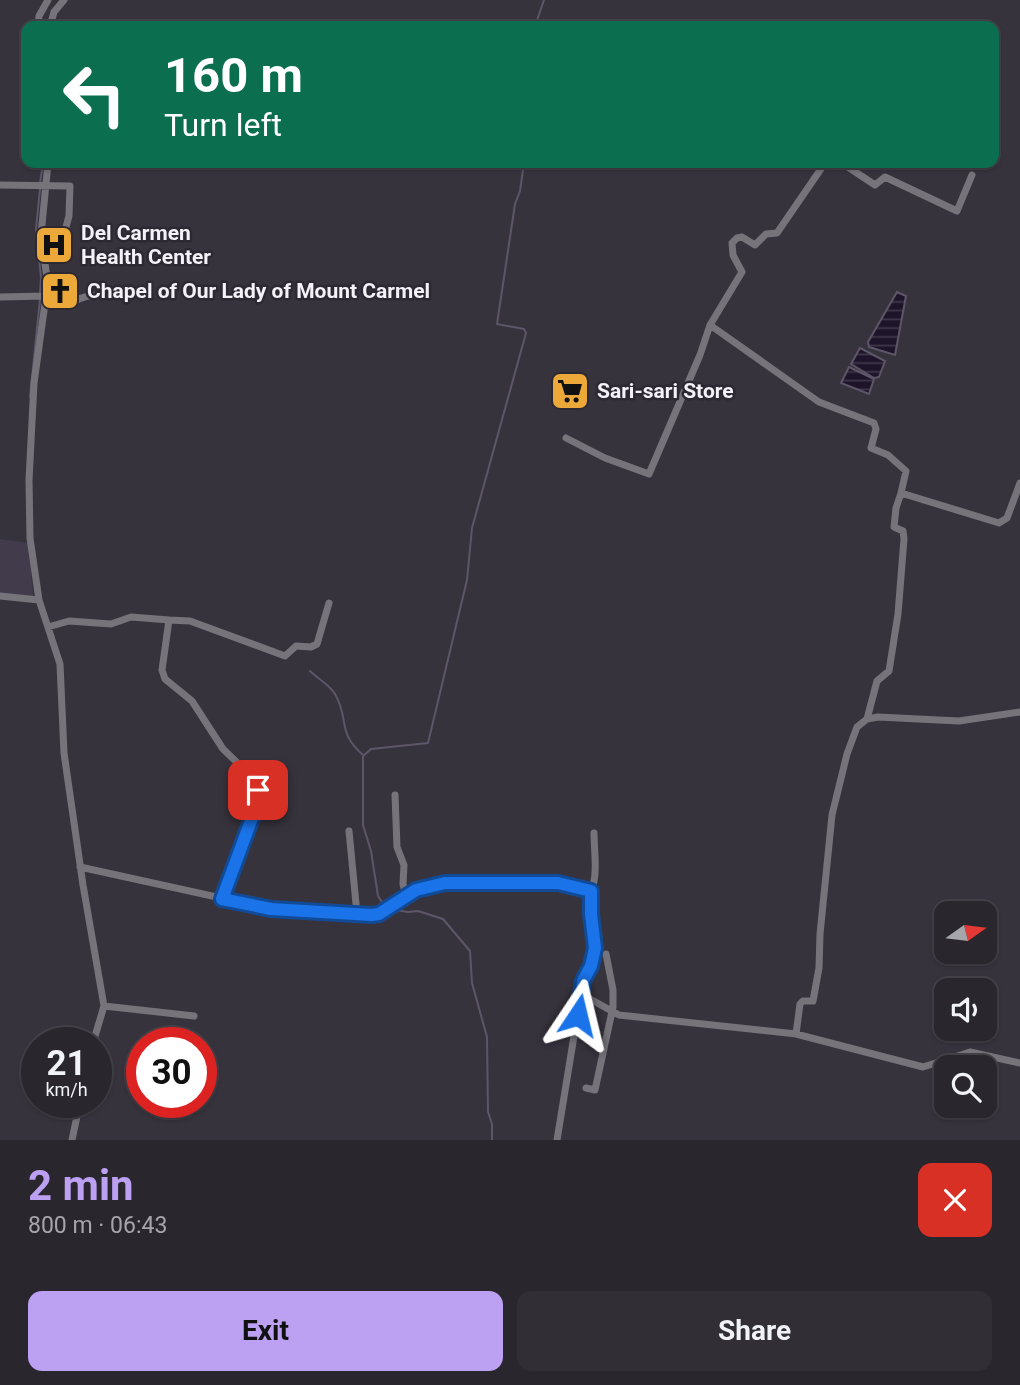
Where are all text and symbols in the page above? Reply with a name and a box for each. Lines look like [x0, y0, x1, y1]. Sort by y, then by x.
text: 160 m [164, 47, 303, 104]
icon: left [49, 49, 140, 140]
text: Turn left [164, 106, 282, 144]
place label: Del Carmen Health Center [81, 221, 211, 269]
hospital icon: Del Carmen Health Center [33, 224, 75, 266]
church icon: Chapel of Our Lady of Mount Carmel [39, 270, 81, 312]
place label: Chapel of Our Lady of Mount Carmel [87, 279, 430, 303]
supermarket icon: Sari-sari Store [549, 370, 591, 412]
place label: Sari-sari Store [597, 379, 734, 403]
pin [228, 760, 288, 820]
icon: arrive [239, 771, 277, 809]
north arrow [934, 901, 998, 964]
map controls [934, 901, 997, 1118]
position arrow [541, 978, 615, 1052]
button: sound [934, 978, 997, 1041]
speed limit sign: 30 [126, 1027, 217, 1118]
text: 21 [46, 1043, 87, 1084]
button: search [934, 1055, 997, 1118]
text: km/h [45, 1079, 88, 1100]
text: 2 min [28, 1161, 134, 1210]
button: close [918, 1163, 992, 1237]
text: 800 m · 06:43 [28, 1212, 167, 1239]
button: Exit [28, 1291, 503, 1371]
button: Share [517, 1291, 992, 1371]

